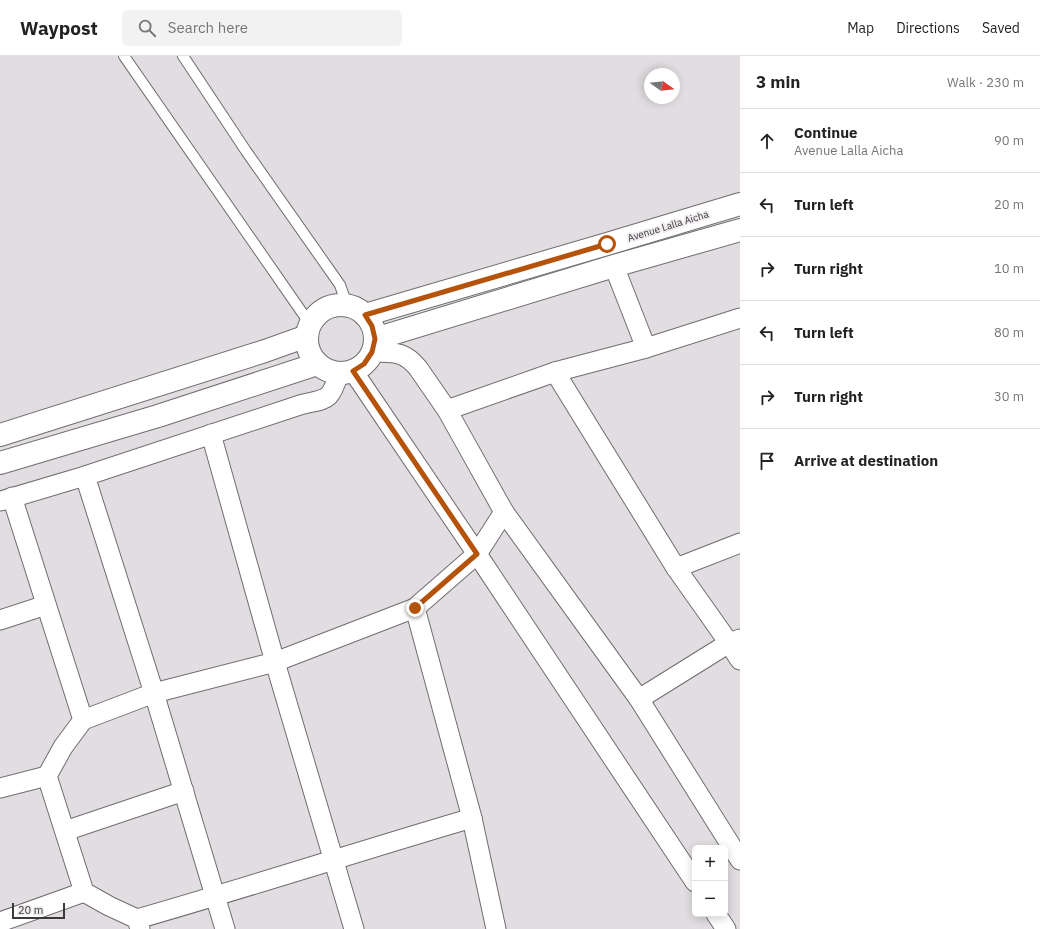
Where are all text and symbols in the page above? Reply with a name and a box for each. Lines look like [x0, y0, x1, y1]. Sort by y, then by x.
search box [122, 10, 402, 46]
text: Waypost [20, 16, 98, 40]
icon: search [136, 17, 158, 39]
text: Search here [168, 18, 248, 37]
text: Map [847, 19, 874, 37]
text: Directions [896, 19, 960, 37]
text: Saved [982, 19, 1020, 37]
north arrow [644, 68, 680, 104]
text: 3 min [756, 71, 800, 93]
text: Walk · 230 m [947, 74, 1024, 91]
text: Continue [794, 123, 858, 142]
icon: ahead [756, 130, 778, 152]
text: 90 m [994, 132, 1024, 149]
text: Avenue Lalla Aicha [794, 142, 903, 159]
icon: left [756, 194, 778, 216]
text: Turn left [794, 195, 854, 214]
text: 20 m [994, 196, 1024, 213]
street label: Avenue Lalla Aicha [626, 207, 711, 245]
route start [598, 235, 616, 253]
icon: right [756, 258, 778, 280]
text: Turn right [794, 259, 863, 278]
text: 10 m [994, 260, 1024, 277]
icon: left [756, 322, 778, 344]
text: Turn left [794, 323, 854, 342]
text: 80 m [994, 324, 1024, 341]
icon: right [756, 386, 778, 408]
text: Turn right [794, 387, 863, 406]
text: 30 m [994, 388, 1024, 405]
icon: arrive [756, 450, 778, 472]
text: Arrive at destination [794, 451, 938, 470]
route end [406, 599, 424, 617]
map controls [692, 845, 728, 917]
button: + [692, 845, 728, 881]
button: − [692, 881, 728, 917]
scale bar [12, 901, 65, 920]
text: 20 m [18, 903, 43, 917]

